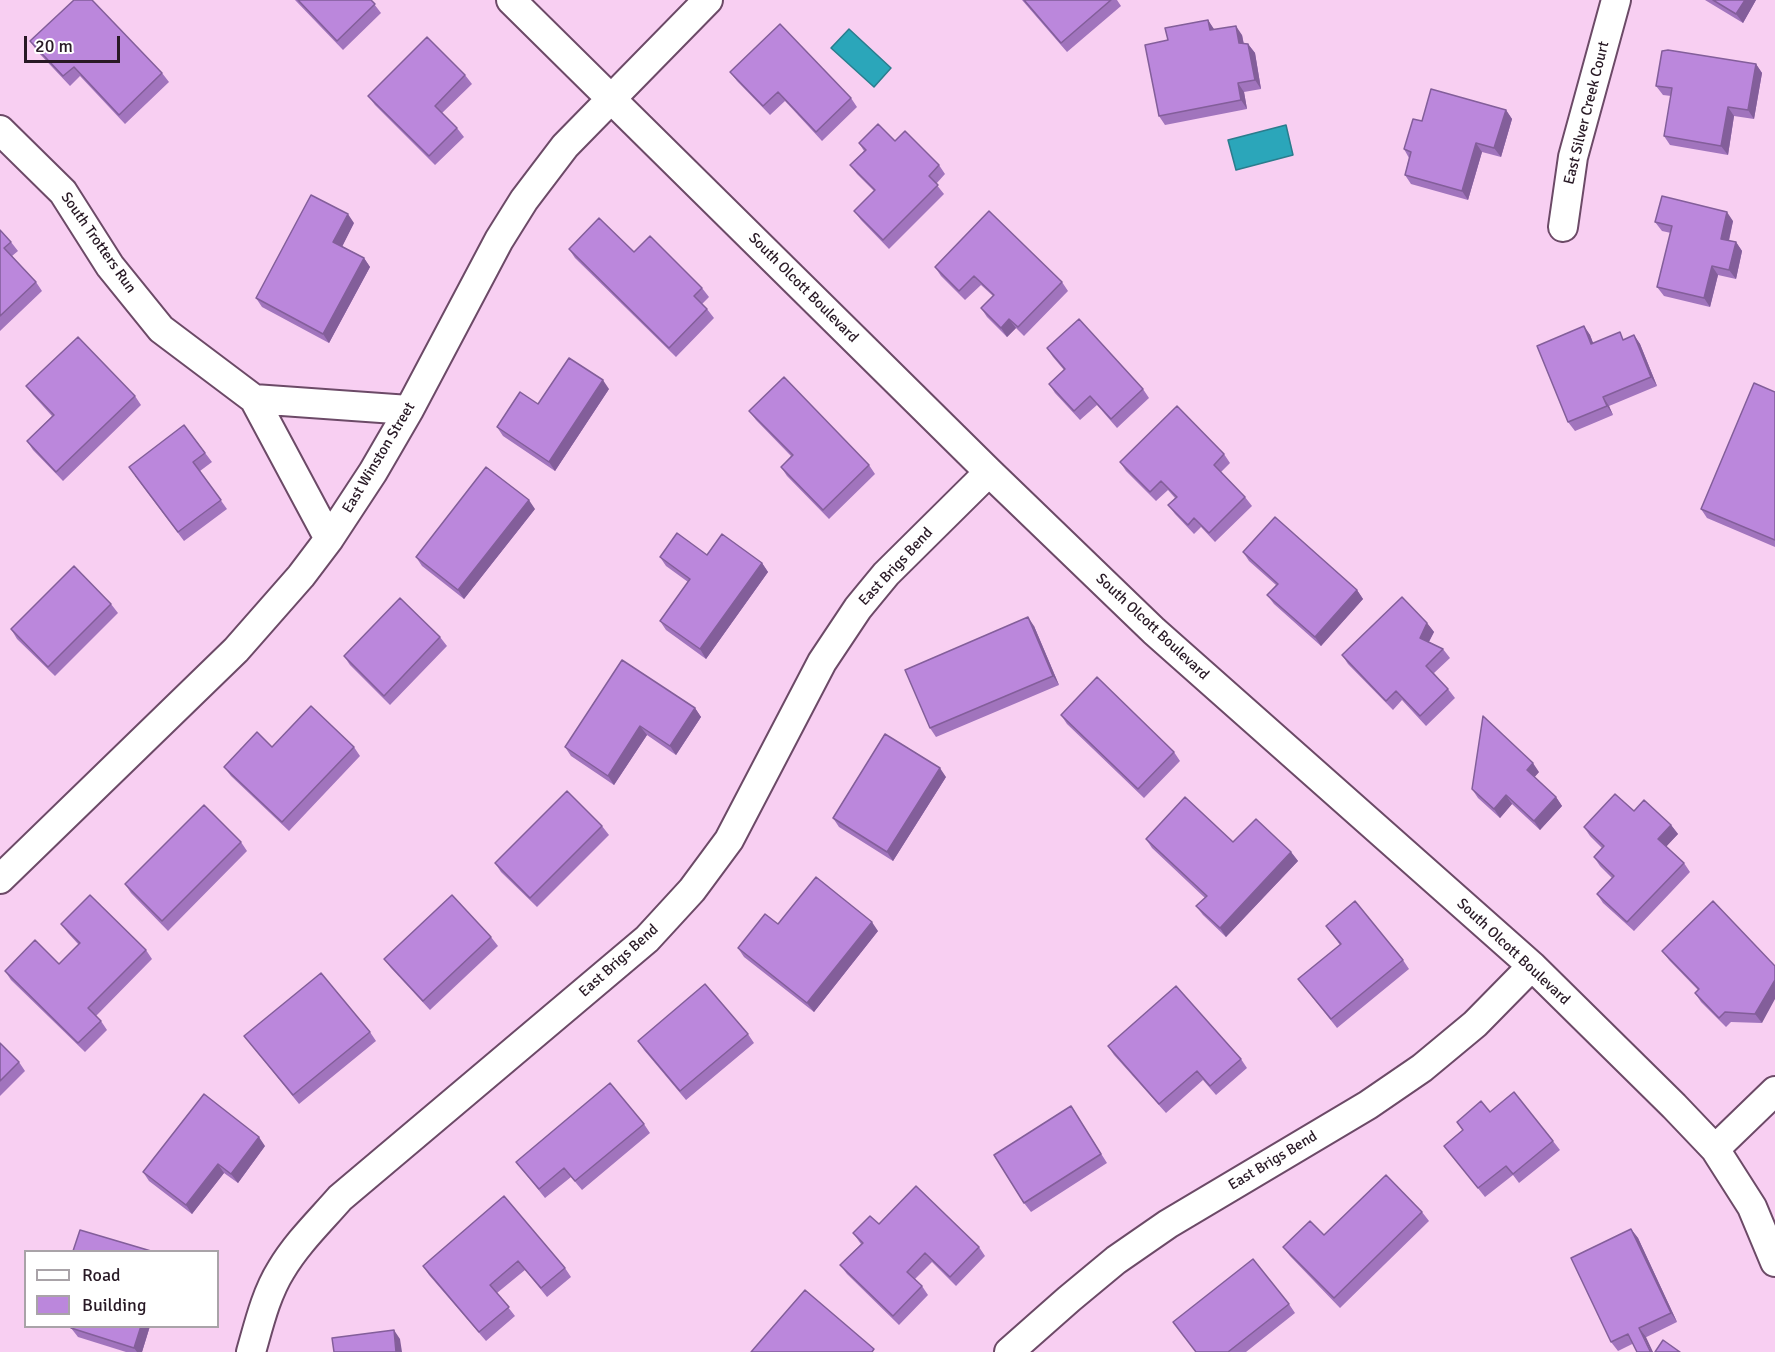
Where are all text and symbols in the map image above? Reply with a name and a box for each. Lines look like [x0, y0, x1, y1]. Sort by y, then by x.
scale bar [27, 24, 123, 62]
text: 20 m [35, 35, 73, 57]
street label: East Silver Creek Court [1560, 40, 1614, 186]
street label: South Trotters Run [57, 189, 139, 297]
street label: South Olcott Boulevard [744, 229, 862, 347]
street label: East Winston Street [339, 399, 419, 517]
street label: East Brigs Bend [855, 524, 937, 610]
street label: South Olcott Boulevard [1092, 570, 1212, 684]
street label: South Olcott Boulevard [1453, 895, 1573, 1009]
street label: East Brigs Bend [576, 921, 662, 1001]
street label: East Brigs Bend [1225, 1127, 1321, 1195]
legend [24, 1250, 219, 1328]
text: Road [82, 1264, 121, 1286]
text: Building [82, 1294, 146, 1316]

